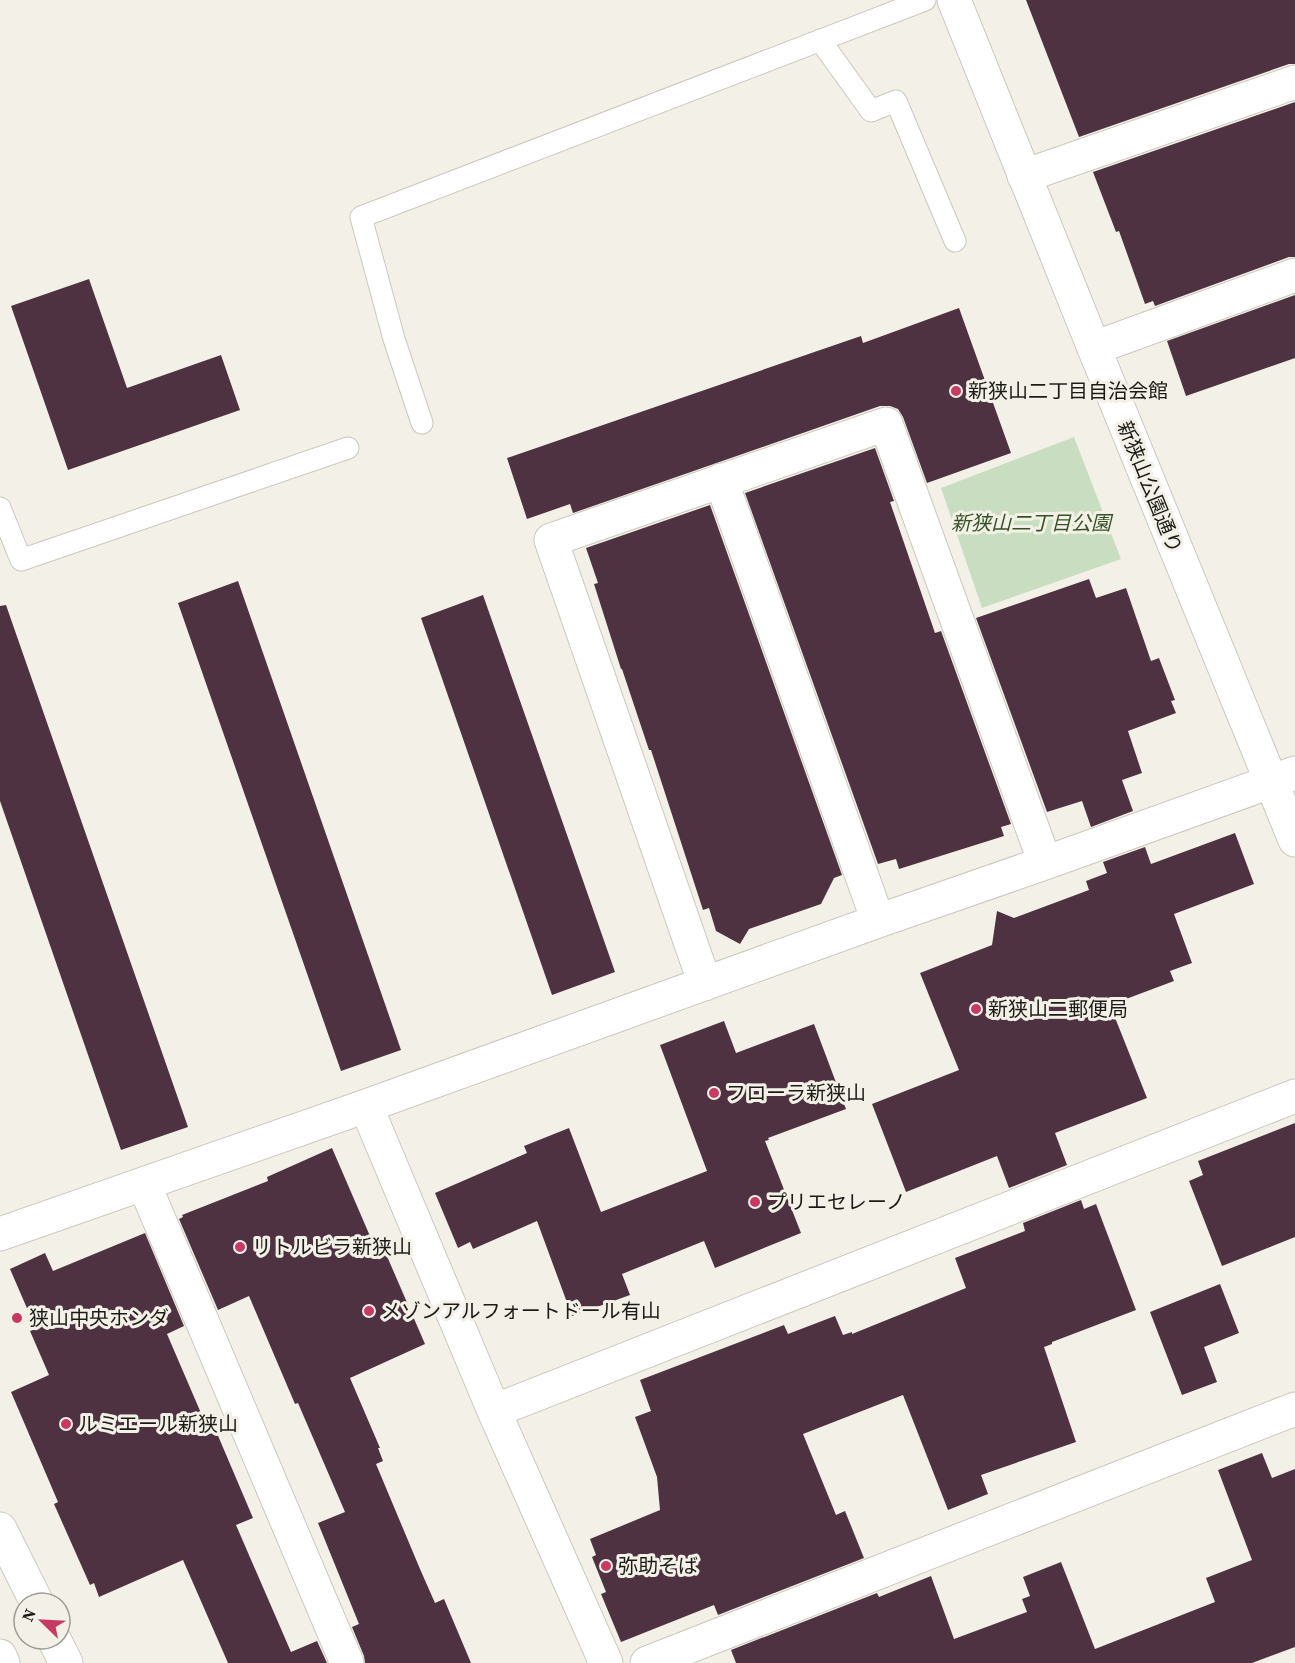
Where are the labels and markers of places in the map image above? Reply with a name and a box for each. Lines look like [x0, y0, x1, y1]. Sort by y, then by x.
place label: 新狭山二丁目自治会館 [968, 377, 1168, 405]
marker: 新狭山二丁目自治会館 [949, 384, 963, 398]
place label: 新狭山二郵便局 [988, 995, 1128, 1023]
marker: 新狭山二郵便局 [969, 1002, 983, 1016]
place label: フローラ新狭山 [726, 1079, 866, 1107]
marker: フローラ新狭山 [707, 1086, 721, 1100]
place label: プリエセレーノ [767, 1188, 906, 1216]
marker: プリエセレーノ [748, 1195, 762, 1209]
place label: リトルビラ新狭山 [252, 1233, 412, 1261]
marker: リトルビラ新狭山 [233, 1240, 247, 1254]
place label: メゾンアルフォートドール有山 [381, 1297, 661, 1325]
place label: 狭山中央ホンダ [29, 1304, 169, 1332]
marker: メゾンアルフォートドール有山 [362, 1304, 376, 1318]
marker: 狭山中央ホンダ [10, 1311, 24, 1325]
place label: ルミエール新狭山 [78, 1410, 238, 1438]
marker: ルミエール新狭山 [59, 1417, 73, 1431]
place label: 弥助そば [618, 1552, 698, 1580]
marker: 弥助そば [599, 1559, 613, 1573]

